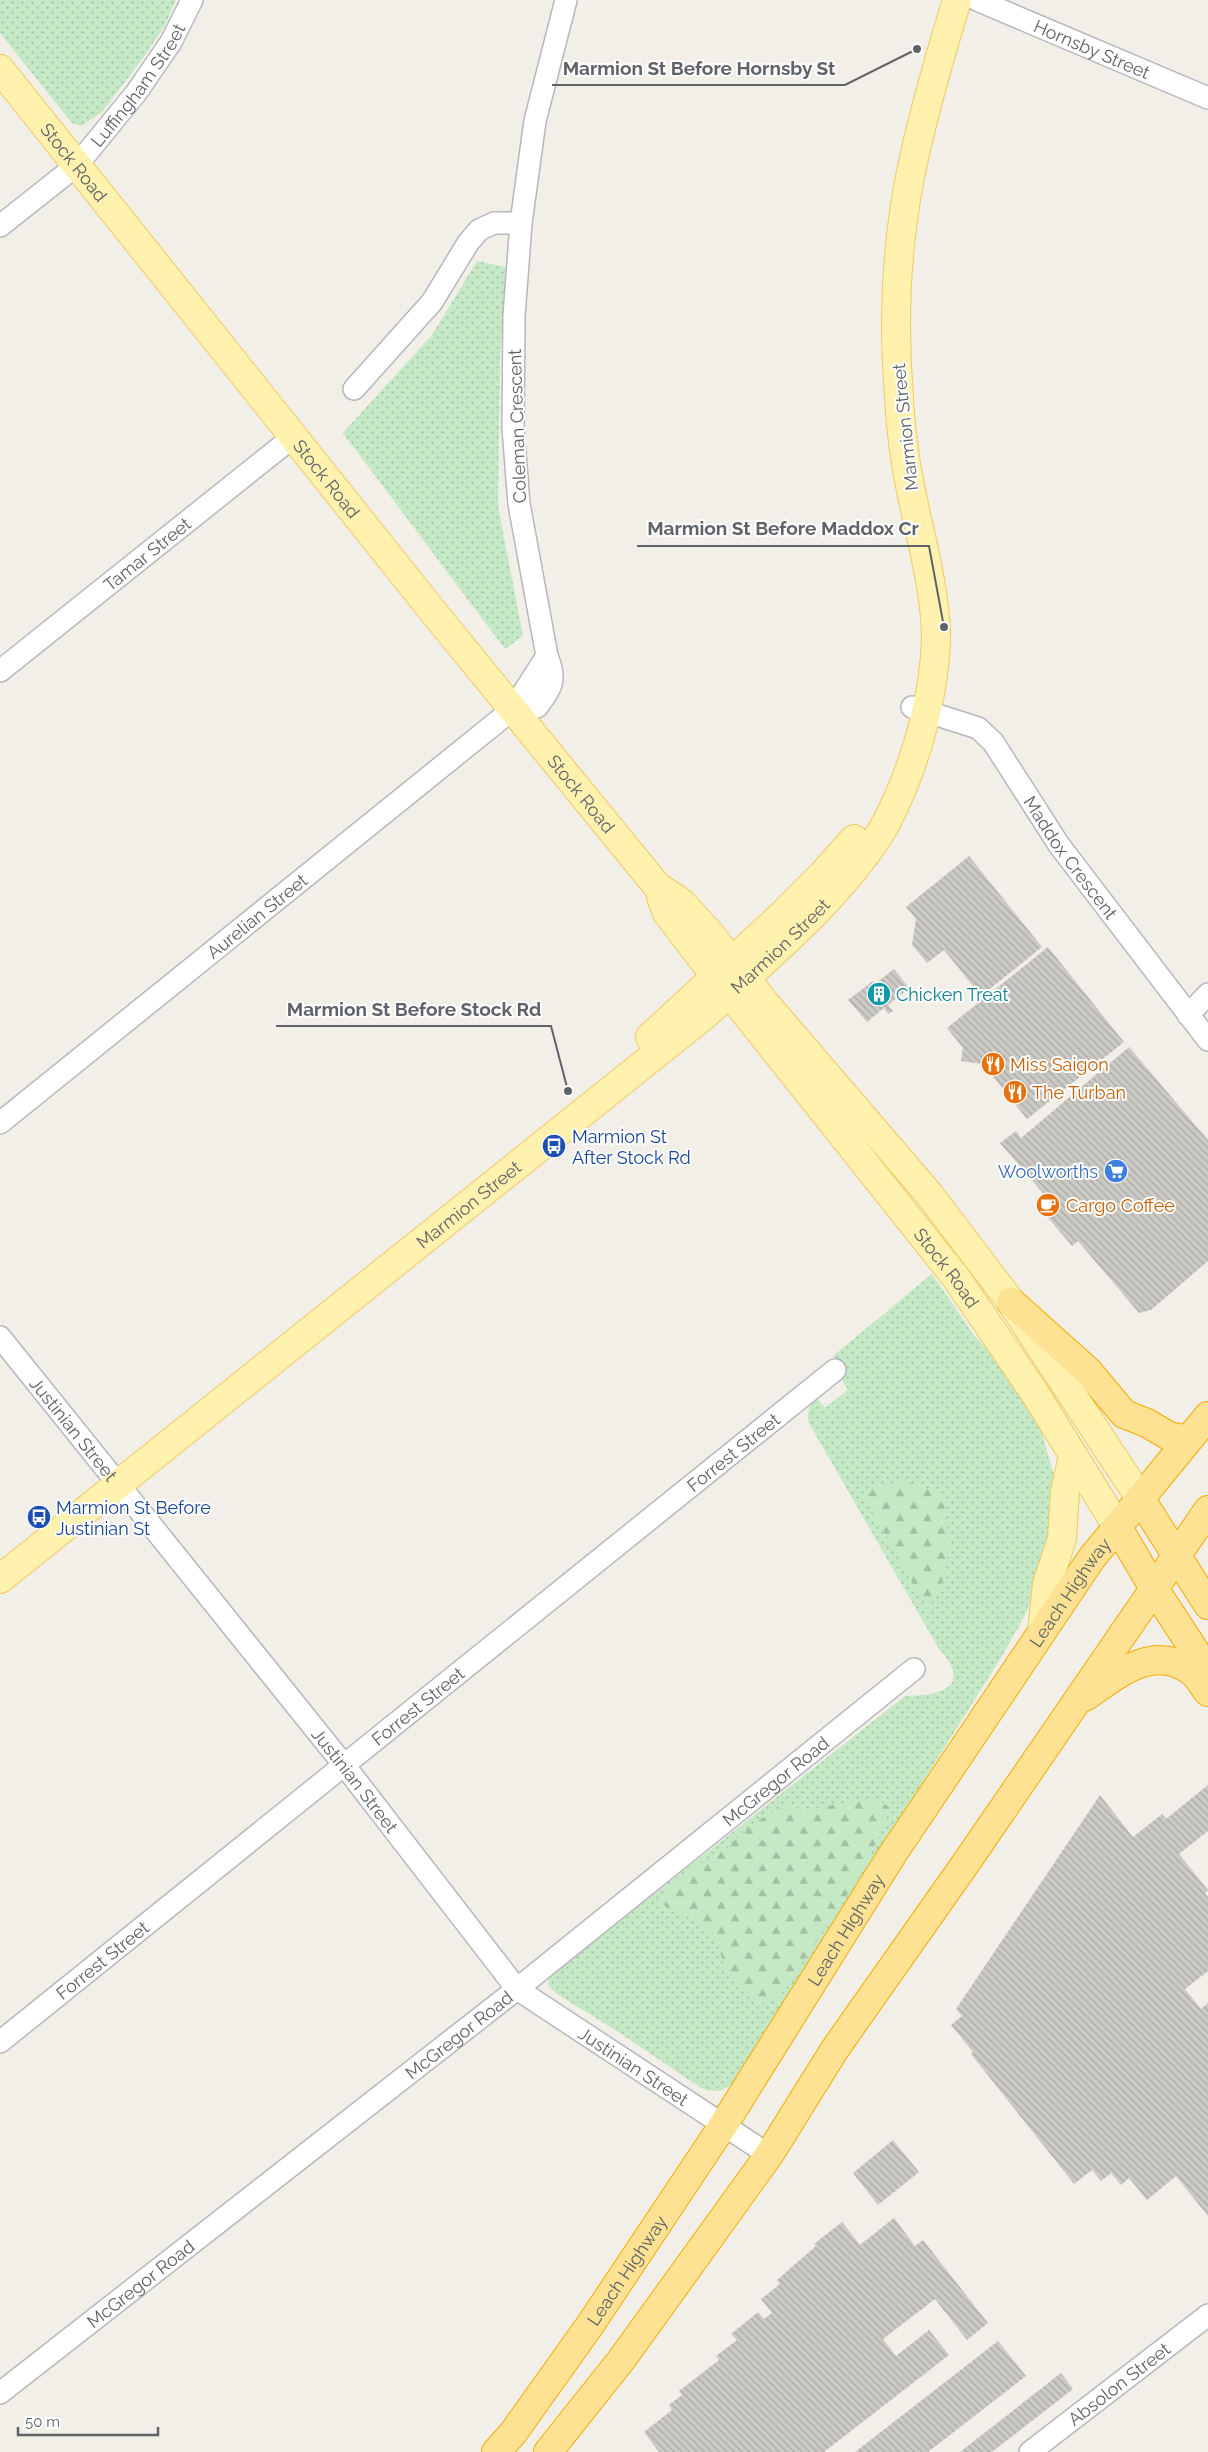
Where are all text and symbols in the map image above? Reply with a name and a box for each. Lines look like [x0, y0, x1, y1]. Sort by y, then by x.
street label: Hornsby Street [1031, 15, 1153, 83]
street label: Luffingham Street [86, 20, 189, 151]
callout: Marmion St Before Hornsby St [552, 51, 845, 85]
text: Marmion St Before Hornsby St [563, 57, 836, 79]
street label: Stock Road [37, 118, 112, 206]
street label: Coleman Crescent [504, 348, 530, 504]
street label: Marmion Street [888, 362, 922, 492]
street label: Stock Road [289, 435, 365, 522]
street label: Tamar Street [99, 512, 195, 595]
callout: Marmion St Before Maddox Cr [637, 512, 929, 546]
text: Marmion St Before Maddox Cr [647, 517, 919, 539]
street label: Stock Road [543, 750, 620, 837]
street label: Maddox Crescent [1020, 792, 1122, 923]
street label: Aurelian Street [202, 869, 311, 963]
street label: Marmion Street [726, 894, 834, 997]
building icon: Chicken Treat [866, 981, 892, 1007]
place label: Chicken Treat [896, 984, 1009, 1005]
callout: Marmion St Before Stock Rd [276, 992, 551, 1026]
text: Marmion St Before Stock Rd [287, 998, 541, 1020]
restaurant icon: Miss Saigon [980, 1051, 1006, 1077]
place label: Miss Saigon [1010, 1054, 1109, 1075]
restaurant icon: The Turban [1002, 1079, 1028, 1105]
place label: The Turban [1032, 1082, 1126, 1103]
place label: Marmion St After Stock Rd [572, 1126, 691, 1168]
bus stop icon: Marmion St After Stock Rd [541, 1133, 567, 1159]
street label: Marmion Street [412, 1156, 525, 1252]
supermarket icon: Woolworths [1103, 1158, 1129, 1184]
place label: Woolworths [998, 1161, 1098, 1182]
cafe icon: Cargo Coffee [1035, 1192, 1061, 1218]
place label: Cargo Coffee [1066, 1195, 1175, 1216]
street label: Stock Road [910, 1224, 984, 1312]
street label: Justinian Street [26, 1373, 122, 1485]
street label: Forrest Street [683, 1408, 784, 1496]
place label: Marmion St Before Justinian St [56, 1497, 211, 1539]
bus stop icon: Marmion St Before Justinian St [26, 1504, 52, 1530]
street label: Leach Highway [1025, 1533, 1115, 1651]
street label: Forrest Street [367, 1662, 468, 1750]
street label: Justinian Street [308, 1724, 403, 1837]
street label: McGregor Road [718, 1732, 833, 1830]
street label: Leach Highway [803, 1869, 888, 1989]
street label: Forrest Street [51, 1916, 153, 2003]
street label: McGregor Road [401, 1986, 516, 2083]
street label: Justinian Street [575, 2022, 693, 2110]
street label: Leach Highway [582, 2211, 671, 2329]
street label: McGregor Road [82, 2235, 198, 2332]
street label: Absolon Street [1063, 2338, 1174, 2430]
scale bar [18, 2404, 158, 2436]
text: 50 m [25, 2413, 60, 2431]

